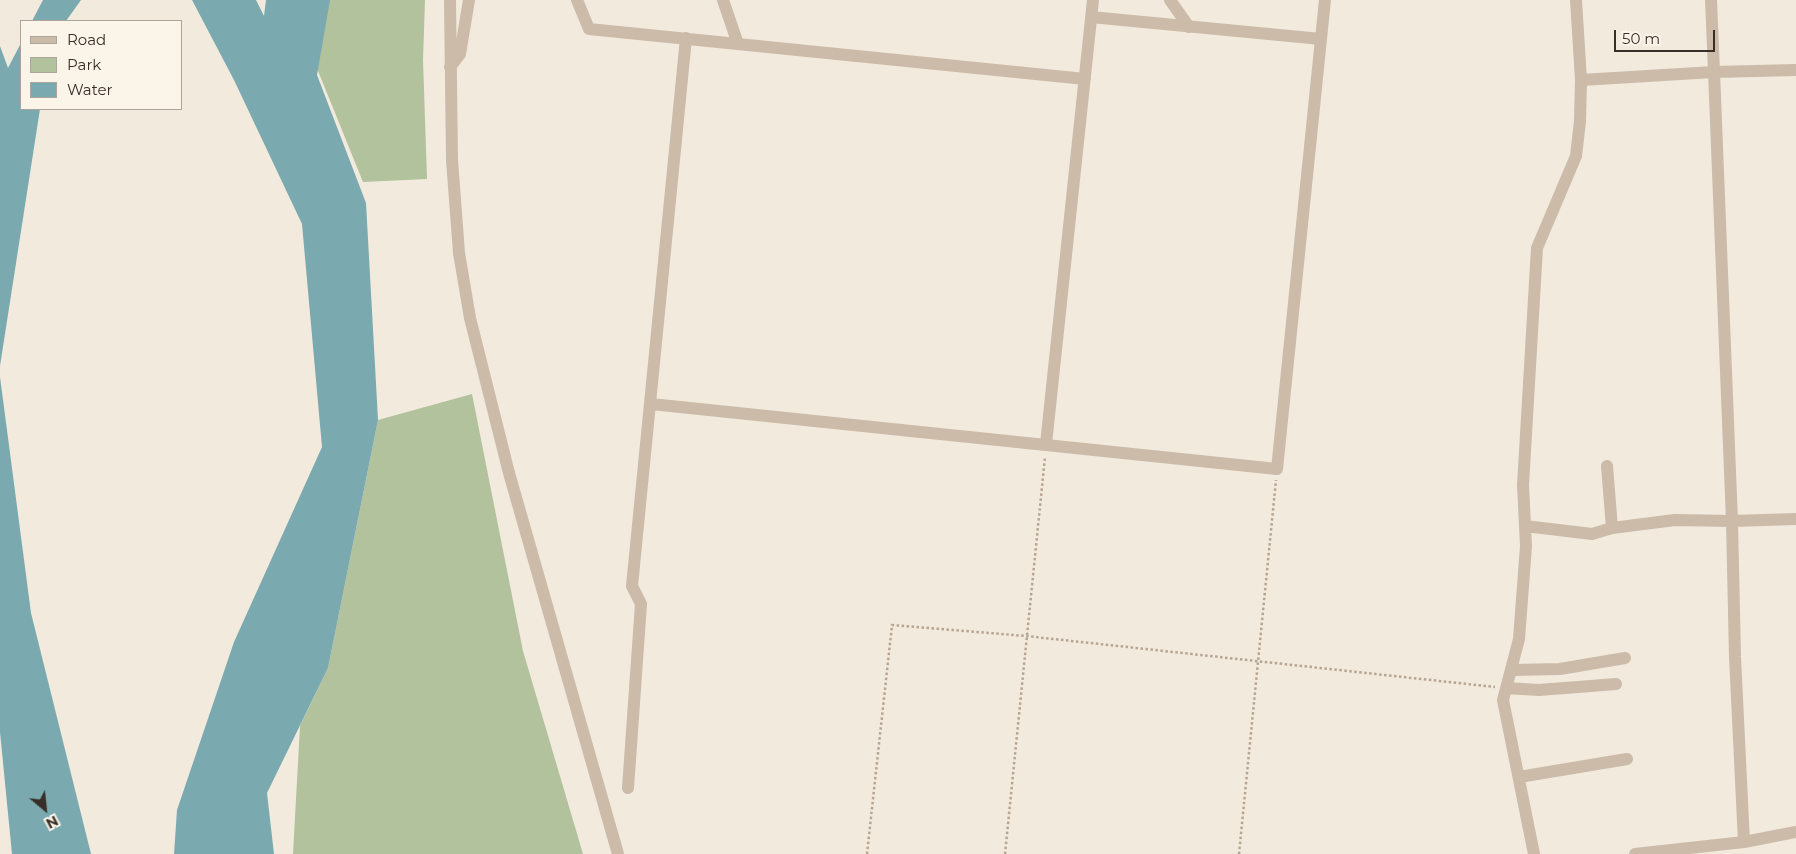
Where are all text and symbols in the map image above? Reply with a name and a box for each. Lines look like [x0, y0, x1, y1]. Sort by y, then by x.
legend [20, 20, 182, 110]
scale bar [1616, 20, 1717, 52]
text: 50 m [1622, 29, 1660, 48]
text: Road [67, 30, 106, 49]
text: Park [67, 55, 101, 74]
text: Water [67, 80, 113, 99]
north arrow [20, 784, 70, 834]
text: N [43, 812, 61, 833]

